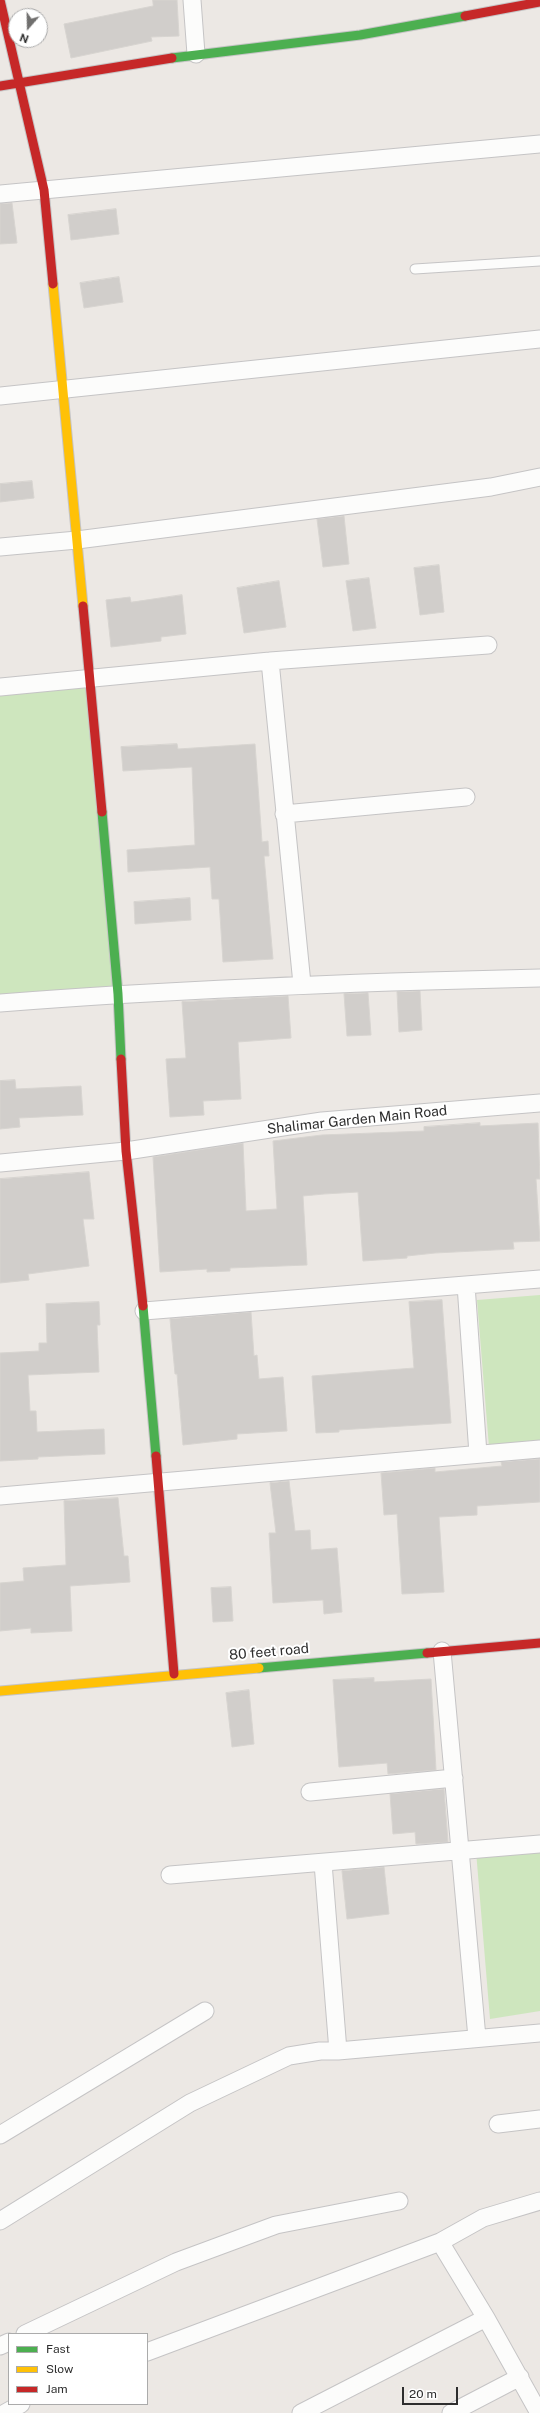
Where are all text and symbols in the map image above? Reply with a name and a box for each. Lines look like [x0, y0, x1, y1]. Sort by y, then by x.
north arrow [8, 8, 48, 48]
text: N [18, 31, 30, 45]
street label: Shalimar Garden Main Road [266, 1102, 448, 1138]
street label: 80 feet road [228, 1640, 310, 1664]
legend [8, 2333, 148, 2405]
text: Fast [46, 2342, 70, 2356]
text: Slow [46, 2362, 73, 2376]
scale bar [404, 2379, 460, 2405]
text: Jam [46, 2382, 68, 2396]
text: 20 m [409, 2387, 437, 2401]

